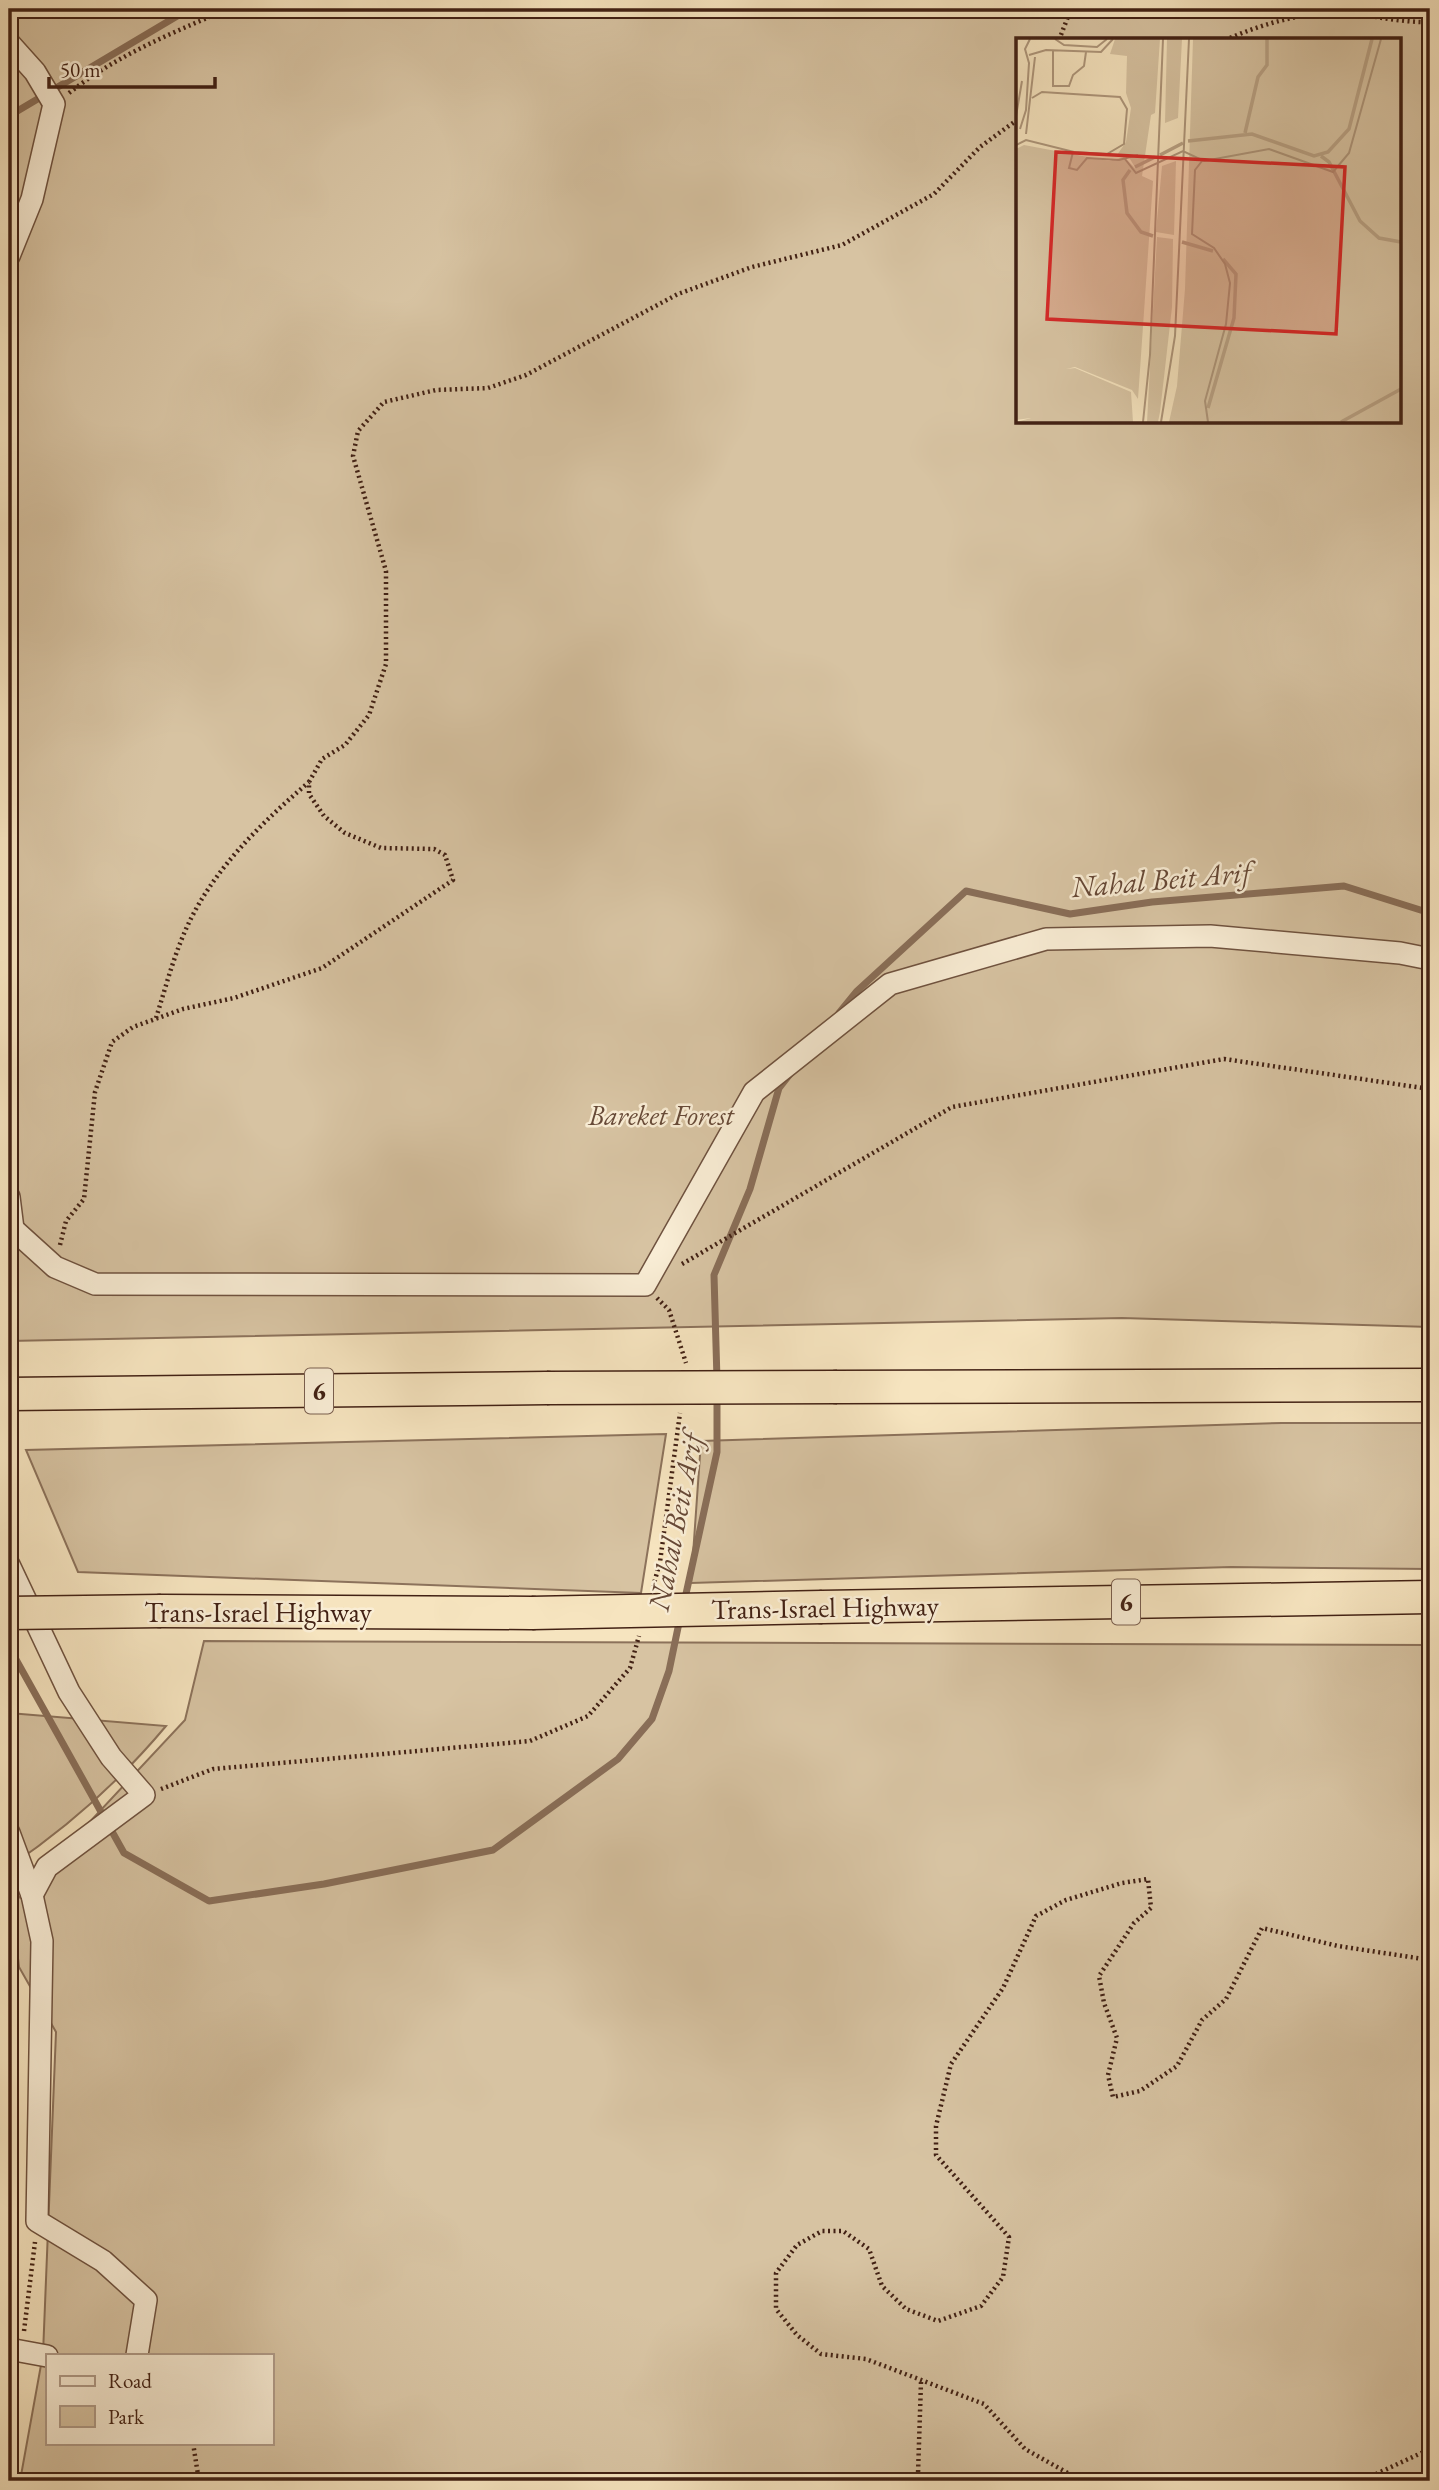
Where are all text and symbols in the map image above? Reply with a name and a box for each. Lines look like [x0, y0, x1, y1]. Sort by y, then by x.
inset map [1016, 38, 1400, 424]
scale bar [49, 46, 215, 90]
text: 50 m [60, 56, 101, 83]
water label: Nahal Beit Arif [1068, 851, 1259, 906]
park label: Bareket Forest [587, 1097, 736, 1133]
road number: 6 [305, 1368, 333, 1414]
water label: Nahal Beit Arif [638, 1423, 713, 1615]
road number: 6 [1112, 1580, 1140, 1624]
street label: Trans-Israel Highway [711, 1587, 940, 1627]
street label: Trans-Israel Highway [144, 1594, 373, 1630]
legend [46, 2354, 273, 2444]
text: Road [108, 2367, 152, 2394]
text: Park [108, 2403, 145, 2430]

